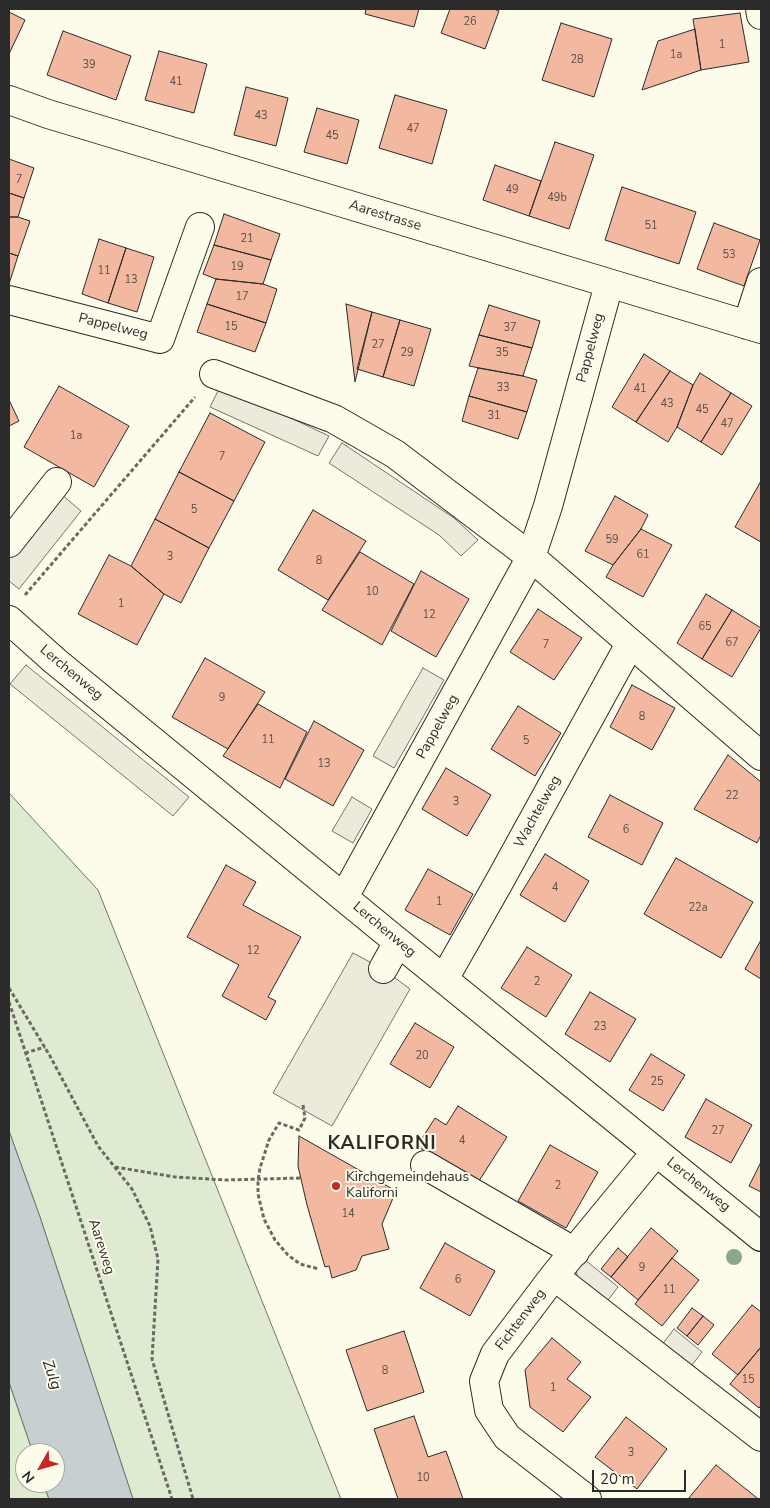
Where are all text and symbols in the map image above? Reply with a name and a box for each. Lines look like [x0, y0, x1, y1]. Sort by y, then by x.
house number: 26 [463, 15, 477, 29]
house number: 1 [719, 38, 725, 52]
house number: 1a [670, 48, 682, 62]
house number: 28 [570, 53, 584, 67]
house number: 39 [82, 58, 96, 72]
house number: 41 [169, 75, 183, 89]
house number: 43 [254, 109, 268, 123]
house number: 47 [406, 122, 420, 136]
house number: 45 [325, 129, 339, 143]
house number: 7 [16, 173, 22, 187]
house number: 49 [505, 183, 519, 197]
house number: 49b [547, 191, 567, 205]
street label: Aarestrasse [347, 197, 423, 235]
house number: 51 [644, 219, 658, 233]
house number: 21 [240, 232, 254, 246]
house number: 53 [722, 248, 736, 262]
house number: 19 [230, 260, 244, 274]
house number: 11 [97, 264, 111, 278]
house number: 13 [124, 273, 138, 287]
house number: 17 [235, 290, 249, 304]
street label: Pappelweg [77, 310, 149, 344]
street label: Pappelweg [574, 312, 608, 384]
house number: 15 [224, 320, 238, 334]
house number: 37 [503, 321, 517, 335]
house number: 27 [371, 338, 385, 352]
house number: 29 [400, 346, 414, 360]
house number: 35 [495, 346, 509, 360]
house number: 33 [496, 381, 510, 395]
house number: 41 [633, 382, 647, 396]
house number: 43 [660, 397, 674, 411]
house number: 45 [695, 403, 709, 417]
house number: 31 [487, 409, 501, 423]
house number: 47 [720, 417, 734, 431]
house number: 1a [70, 429, 82, 443]
house number: 7 [219, 450, 225, 464]
house number: 5 [191, 503, 197, 517]
house number: 59 [605, 533, 619, 547]
house number: 61 [636, 548, 650, 562]
house number: 3 [167, 550, 173, 564]
house number: 8 [316, 554, 322, 568]
house number: 10 [365, 585, 379, 599]
house number: 1 [118, 597, 124, 611]
house number: 12 [422, 608, 436, 622]
house number: 65 [698, 620, 712, 634]
house number: 67 [725, 636, 739, 650]
house number: 7 [543, 638, 549, 652]
street label: Lerchenweg [36, 642, 106, 704]
house number: 9 [219, 691, 225, 705]
street label: Pappelweg [413, 692, 463, 762]
house number: 8 [639, 710, 645, 724]
house number: 11 [261, 733, 275, 747]
house number: 5 [523, 734, 529, 748]
house number: 13 [317, 757, 331, 771]
street label: Wachtelweg [511, 773, 565, 851]
house number: 22 [725, 789, 739, 803]
house number: 3 [453, 795, 459, 809]
house number: 6 [623, 823, 629, 837]
house number: 4 [552, 881, 558, 895]
house number: 1 [436, 895, 442, 909]
street label: Lerchenweg [349, 899, 419, 961]
house number: 22a [688, 901, 708, 915]
house number: 12 [246, 944, 260, 958]
house number: 2 [534, 975, 540, 989]
house number: 23 [593, 1020, 607, 1034]
house number: 20 [415, 1049, 429, 1063]
house number: 25 [650, 1075, 664, 1089]
house number: 27 [711, 1124, 725, 1138]
district label: KALIFORNI [326, 1133, 438, 1155]
house number: 4 [459, 1134, 465, 1148]
street label: Lerchenweg [663, 1154, 733, 1216]
place label: Kirchgemeindehaus Kaliforni [346, 1170, 469, 1202]
house number: 2 [555, 1179, 561, 1193]
marker: Kirchgemeindehaus Kaliforni [330, 1180, 342, 1192]
house number: 14 [341, 1207, 355, 1221]
street label: Aareweg [84, 1217, 118, 1277]
house number: 9 [639, 1261, 645, 1275]
house number: 6 [455, 1273, 461, 1287]
house number: 11 [662, 1283, 676, 1297]
street label: Fichtenweg [492, 1286, 550, 1354]
water label: Zulg [38, 1358, 64, 1392]
house number: 8 [382, 1364, 388, 1378]
house number: 15 [741, 1373, 755, 1387]
house number: 1 [550, 1381, 556, 1395]
north arrow [15, 1443, 65, 1493]
house number: 3 [628, 1446, 634, 1460]
scale bar [595, 1460, 689, 1492]
text: N [18, 1467, 39, 1487]
text: 20 m [600, 1469, 635, 1489]
house number: 10 [416, 1471, 430, 1485]

